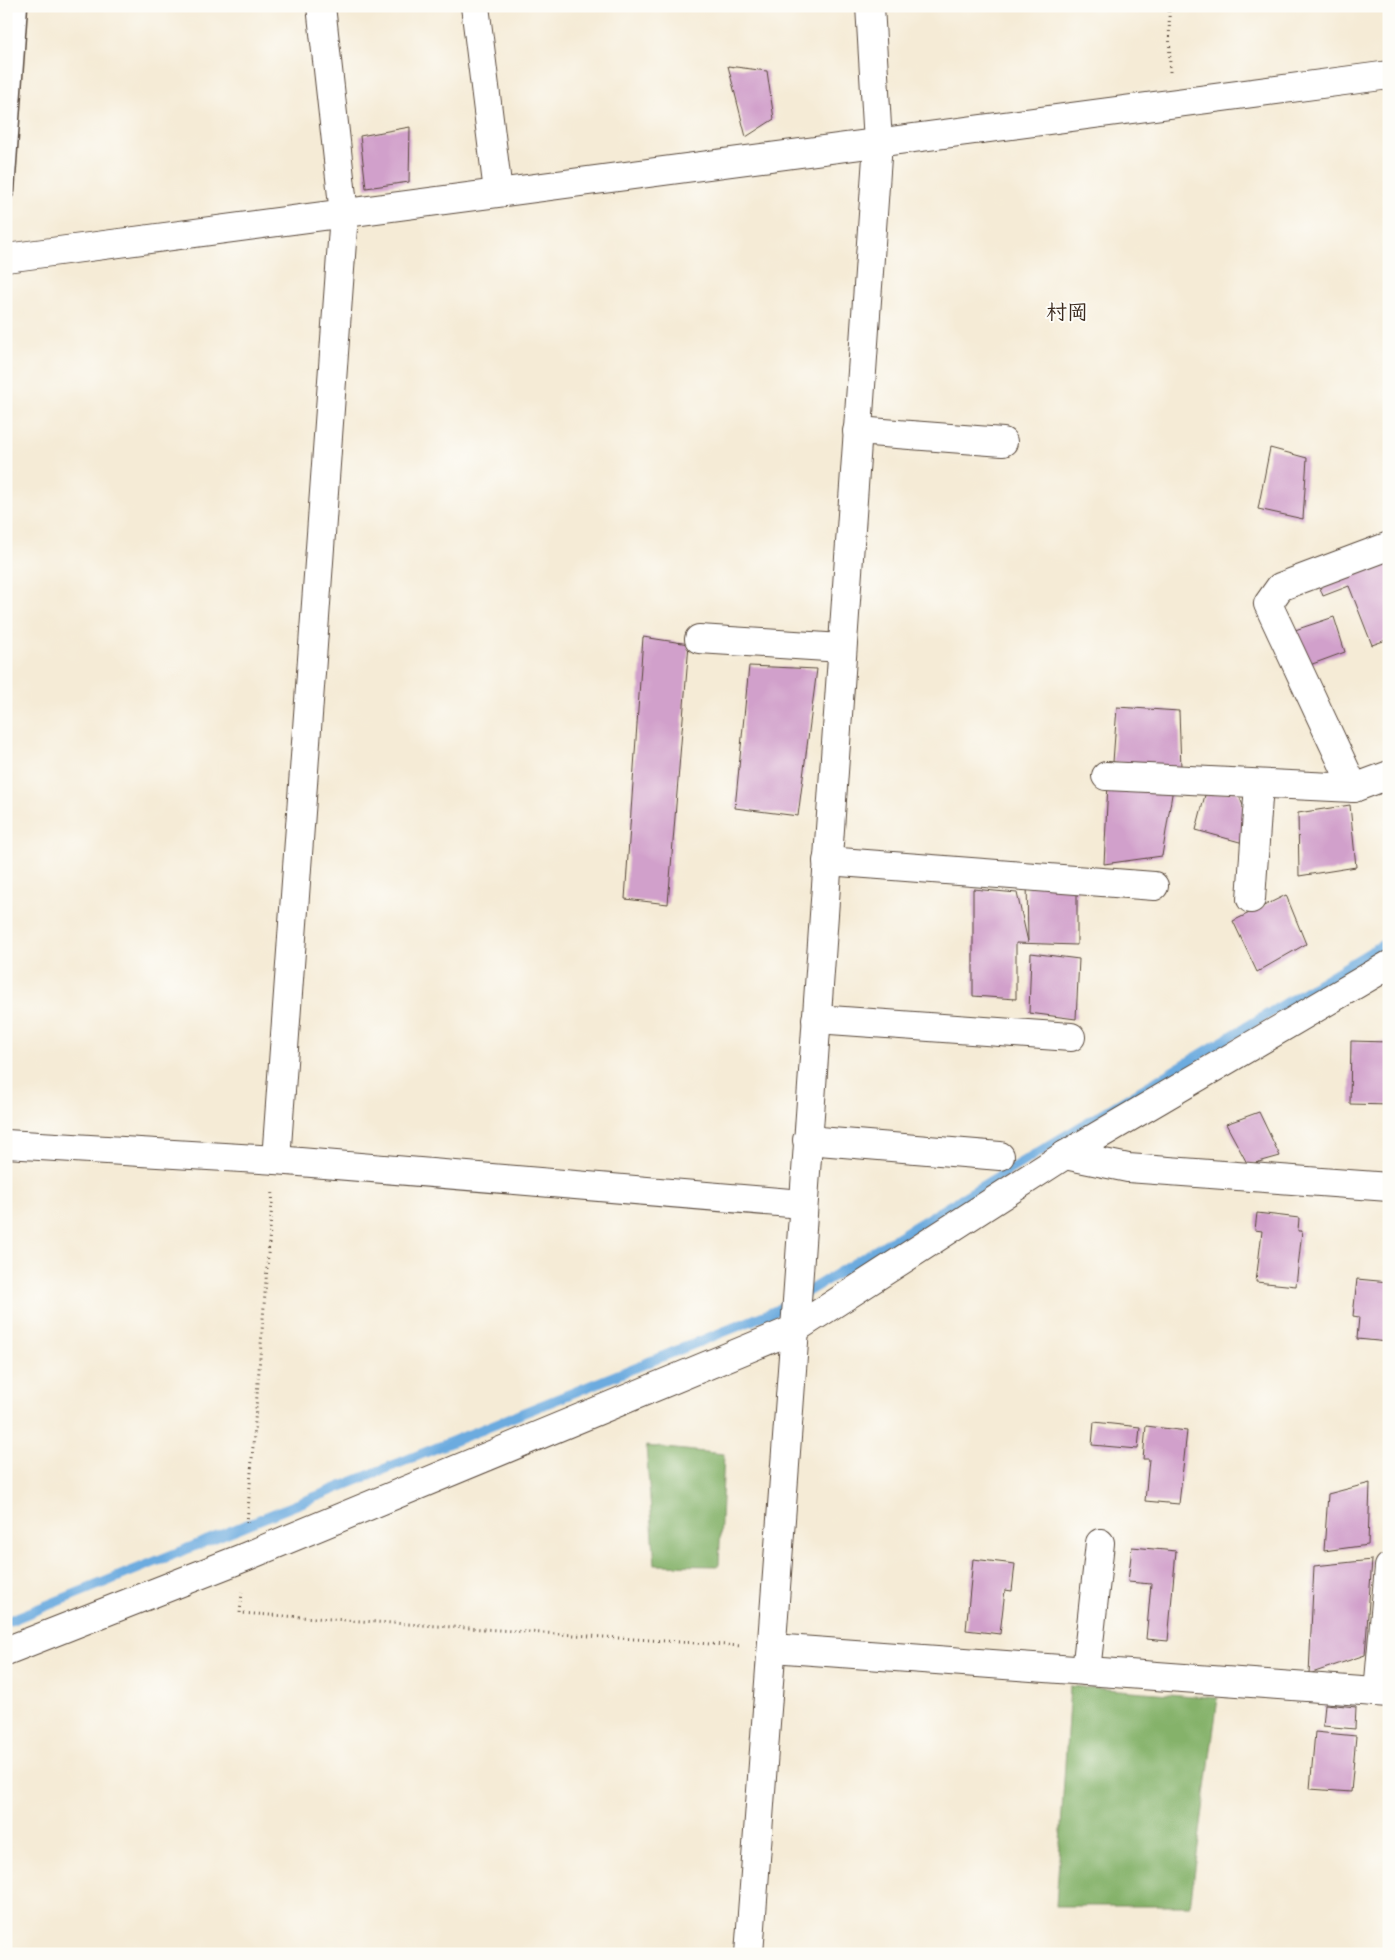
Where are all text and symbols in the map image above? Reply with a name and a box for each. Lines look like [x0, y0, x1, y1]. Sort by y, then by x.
district label: 村岡 [1046, 302, 1088, 328]

